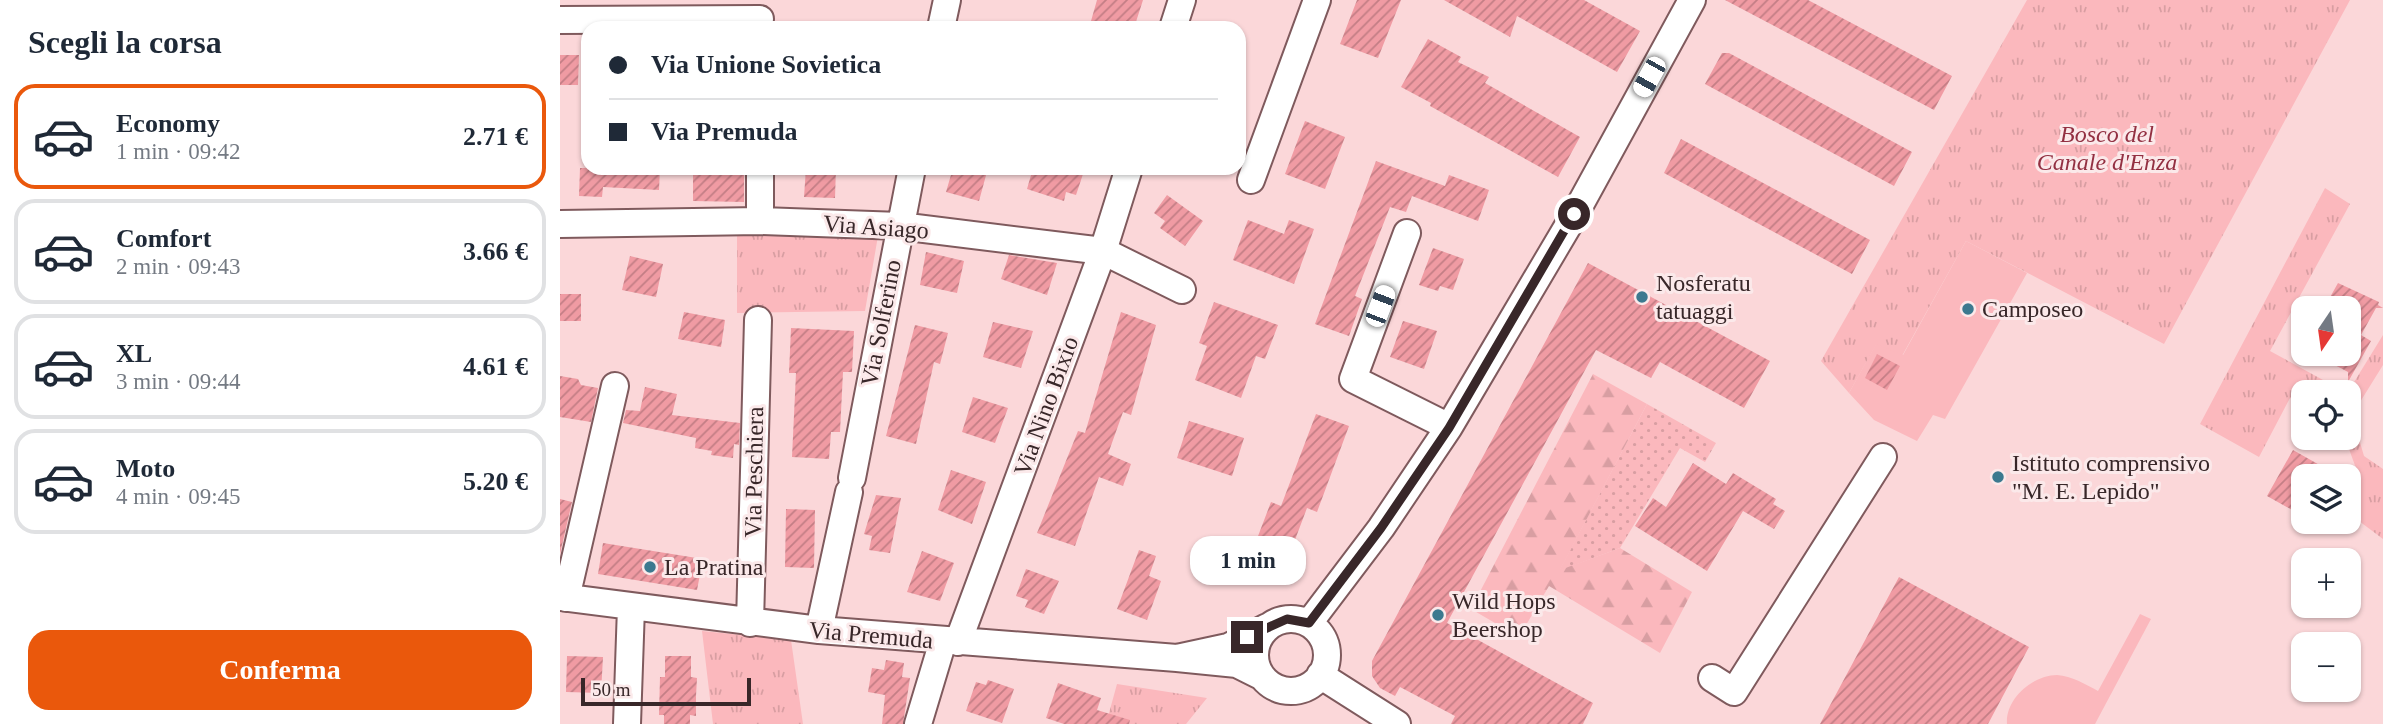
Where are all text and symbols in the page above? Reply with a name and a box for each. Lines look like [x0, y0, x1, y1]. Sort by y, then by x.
text: Scegli la corsa [28, 24, 222, 60]
text: Via Unione Sovietica [651, 50, 881, 79]
car [1630, 54, 1669, 100]
icon: car [32, 105, 95, 168]
text: Economy [116, 109, 220, 138]
text: Via Premuda [651, 117, 798, 146]
park label: Bosco del Canale d'Enza [2037, 121, 2177, 175]
text: 2.71 € [463, 122, 528, 151]
text: 1 min · 09:42 [116, 139, 241, 164]
route start [1558, 198, 1590, 230]
street label: Via Asiago [822, 210, 930, 244]
icon: car [32, 220, 95, 283]
text: Comfort [116, 224, 211, 253]
text: 3.66 € [463, 237, 528, 266]
text: 2 min · 09:43 [116, 254, 241, 279]
street label: Via Solferino [856, 257, 906, 389]
place label: Nosferatu tatuaggi [1656, 270, 1751, 324]
car [1363, 283, 1398, 329]
marker: Nosferatu tatuaggi [1634, 289, 1650, 305]
place label: Camposeo [1982, 296, 2083, 322]
north arrow [2291, 296, 2361, 366]
map controls [2291, 296, 2361, 702]
marker: Camposeo [1960, 301, 1976, 317]
street label: Via Nino Bixio [1009, 333, 1083, 479]
icon: car [32, 335, 95, 398]
text: XL [116, 339, 152, 368]
text: 4.61 € [463, 352, 528, 381]
text: 3 min · 09:44 [116, 369, 241, 394]
button: locate [2291, 380, 2361, 450]
street label: Via Peschiera [740, 406, 768, 538]
icon: car [32, 450, 95, 513]
place label: Istituto comprensivo "M. E. Lepido" [2012, 450, 2210, 504]
text: Moto [116, 454, 175, 483]
button: layers [2291, 464, 2361, 534]
text: 5.20 € [463, 467, 528, 496]
marker: Istituto comprensivo "M. E. Lepido" [1990, 469, 2006, 485]
text: 4 min · 09:45 [116, 484, 241, 509]
callout: 1 min [1189, 536, 1305, 584]
text: 1 min [1220, 548, 1276, 573]
button: + [2291, 548, 2361, 618]
place label: La Pratina [664, 554, 764, 580]
marker: La Pratina [642, 559, 658, 575]
place label: Wild Hops Beershop [1452, 588, 1556, 642]
marker: Wild Hops Beershop [1430, 607, 1446, 623]
street label: Via Premuda [808, 617, 935, 653]
route end [1231, 621, 1263, 653]
button: Conferma [28, 630, 532, 710]
button: − [2291, 632, 2361, 702]
scale bar [581, 675, 751, 707]
text: 50 m [592, 679, 631, 700]

